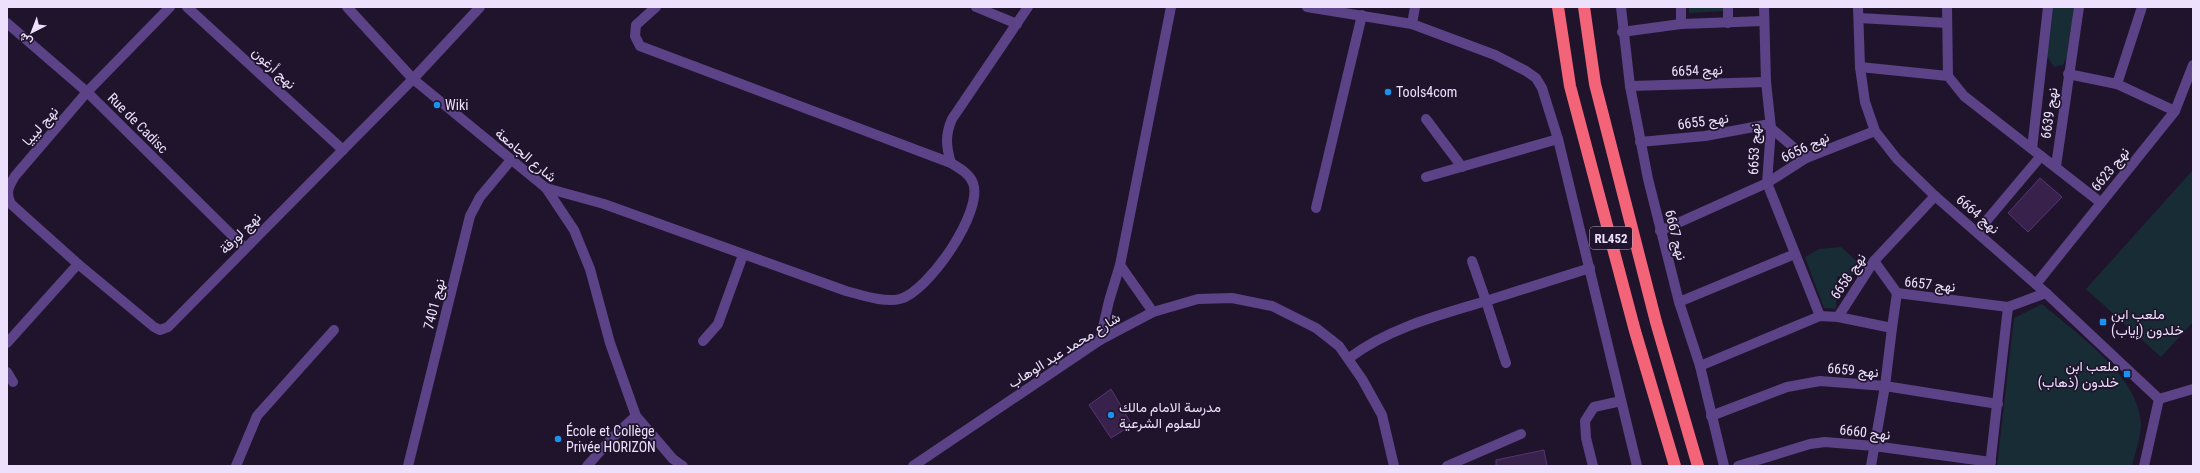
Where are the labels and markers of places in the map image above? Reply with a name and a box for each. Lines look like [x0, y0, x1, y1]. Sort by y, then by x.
place label: Tools4com [1396, 84, 1457, 100]
marker: Tools4com [1383, 87, 1393, 97]
place label: Wiki [445, 97, 468, 113]
marker: Wiki [432, 100, 442, 110]
place label: ملعب ابن خلدون (إياب) [2111, 306, 2184, 340]
marker: ملعب ابن خلدون (إياب) [2098, 317, 2108, 327]
place label: ملعب ابن خلدون (ذهاب) [2038, 358, 2119, 391]
marker: ملعب ابن خلدون (ذهاب) [2122, 369, 2132, 379]
place label: مدرسة الامام مالك للعلوم الشرعية [1119, 399, 1221, 432]
marker: مدرسة الامام مالك للعلوم الشرعية [1106, 410, 1116, 420]
place label: École et Collège Privée HORIZON [566, 422, 656, 455]
marker: École et Collège Privée HORIZON [553, 434, 563, 444]

